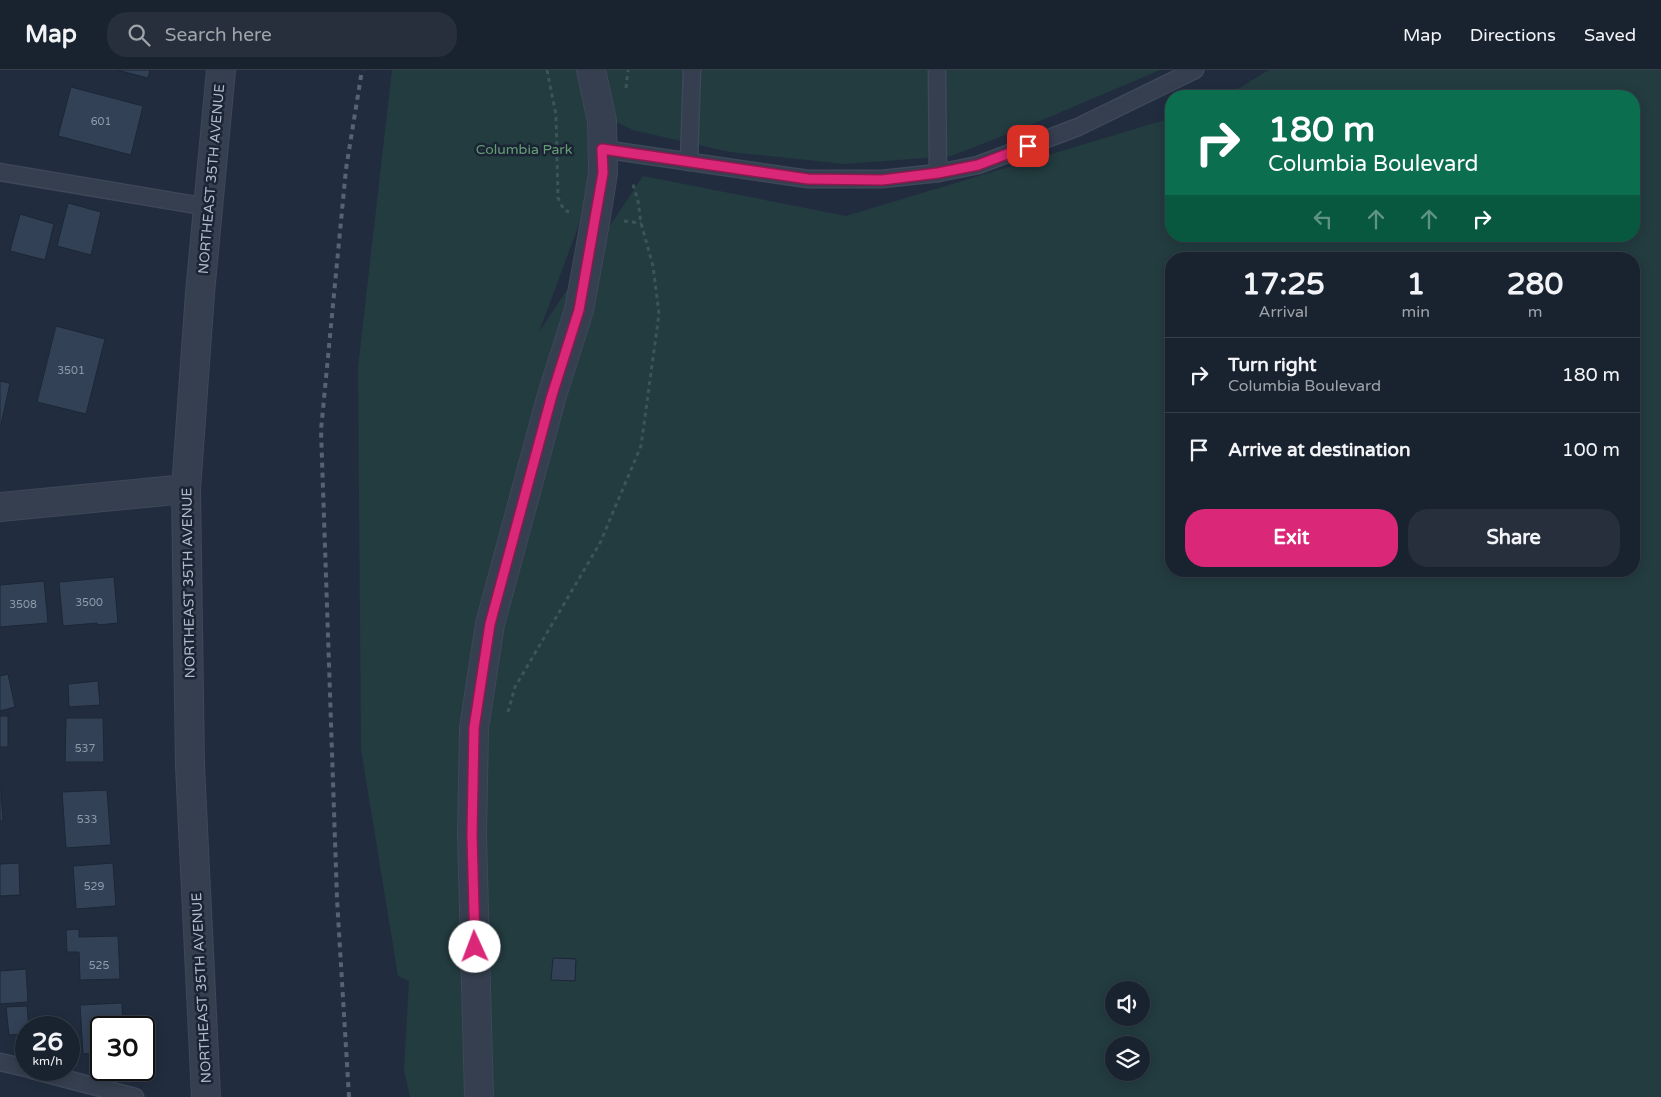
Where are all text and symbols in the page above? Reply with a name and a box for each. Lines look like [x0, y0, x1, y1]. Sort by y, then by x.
search box [107, 12, 457, 57]
text: Map [25, 20, 77, 49]
icon: search [125, 21, 153, 49]
text: Search here [165, 24, 272, 46]
text: Map [1403, 24, 1442, 46]
text: Directions [1470, 24, 1556, 46]
text: Saved [1584, 24, 1636, 46]
street label: NORTHEAST 35TH AVENUE [195, 83, 228, 275]
text: 180 m [1268, 109, 1375, 151]
icon: right [1185, 110, 1250, 175]
house number: 601 [91, 115, 111, 128]
pin [1007, 125, 1049, 167]
icon: arrive [1014, 132, 1042, 160]
park label: Columbia Park [476, 141, 573, 158]
text: Columbia Boulevard [1268, 151, 1478, 177]
icon: left [1309, 205, 1337, 233]
icon: ahead [1362, 205, 1390, 233]
icon: ahead [1415, 205, 1443, 233]
icon: right [1468, 205, 1496, 233]
text: 17:25 [1242, 266, 1325, 303]
text: 1 [1406, 266, 1425, 303]
text: 280 [1507, 266, 1563, 303]
text: Arrival [1259, 302, 1308, 322]
text: min [1402, 302, 1430, 322]
text: m [1528, 302, 1542, 322]
text: Turn right [1228, 354, 1316, 376]
icon: right [1185, 361, 1213, 389]
house number: 3501 [57, 364, 85, 377]
text: 180 m [1562, 364, 1620, 386]
text: Columbia Boulevard [1228, 376, 1381, 396]
icon: arrive [1185, 436, 1213, 464]
text: Arrive at destination [1228, 439, 1411, 461]
text: 100 m [1562, 439, 1620, 461]
street label: NORTHEAST 35TH AVENUE [178, 487, 199, 679]
button: Exit [1185, 509, 1398, 567]
button: Share [1408, 509, 1620, 567]
house number: 3500 [75, 596, 103, 609]
house number: 3508 [9, 598, 37, 611]
house number: 537 [75, 742, 95, 755]
house number: 533 [77, 813, 97, 826]
house number: 529 [84, 880, 104, 893]
street label: NORTHEAST 35TH AVENUE [188, 892, 215, 1084]
position arrow [448, 920, 500, 972]
house number: 525 [89, 959, 109, 972]
map controls [1105, 981, 1150, 1081]
button: sound [1105, 981, 1150, 1026]
speed limit sign: 30 [90, 1016, 155, 1081]
text: 26 [32, 1027, 63, 1057]
button: layers [1105, 1036, 1150, 1081]
text: km/h [32, 1054, 63, 1068]

